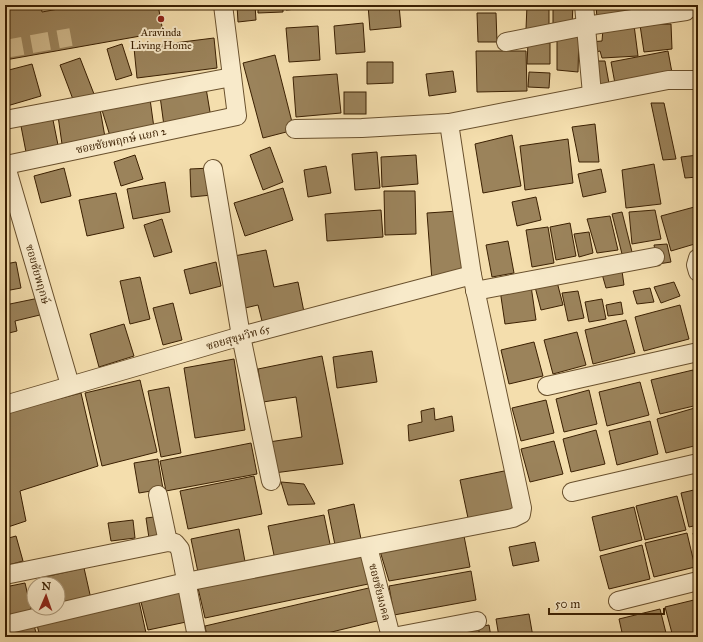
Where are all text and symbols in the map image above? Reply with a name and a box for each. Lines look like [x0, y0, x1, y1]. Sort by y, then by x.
marker: Aravinda Living Home [156, 14, 166, 24]
place label: Aravinda Living Home [130, 26, 192, 52]
street label: ซอยชัยพฤกษ์ แยก 2 [75, 124, 168, 156]
street label: ซอยชัยพฤกษ์ [23, 243, 52, 306]
street label: ซอยสุขุมวิท 65 [205, 322, 272, 354]
street label: ซอยชัยมงคล [366, 562, 393, 622]
north arrow [26, 576, 66, 616]
text: N [41, 580, 52, 593]
scale bar [549, 590, 664, 616]
text: 50 m [555, 597, 580, 611]

